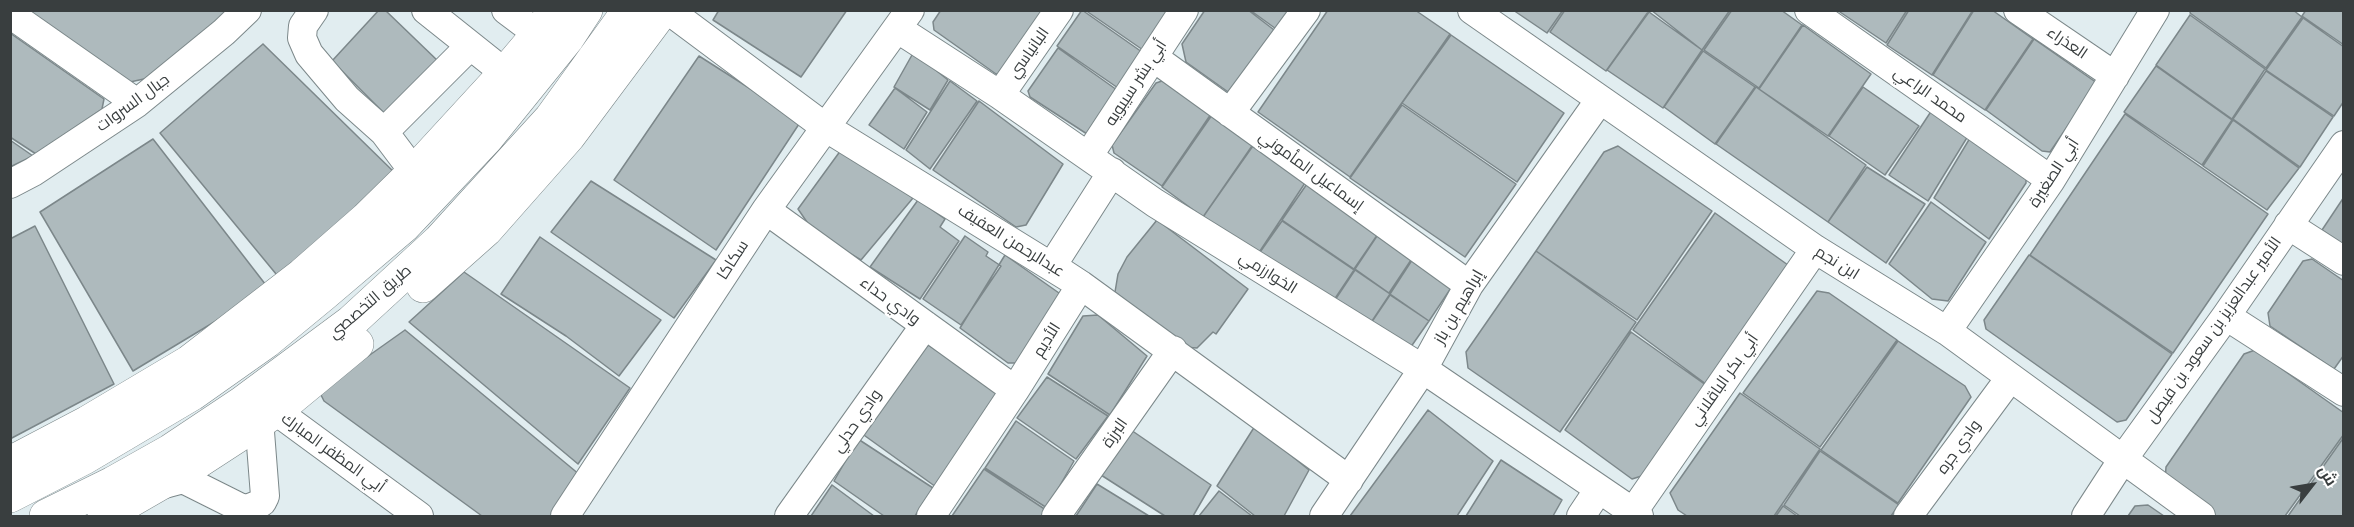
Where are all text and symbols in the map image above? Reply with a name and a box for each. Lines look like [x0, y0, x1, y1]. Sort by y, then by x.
street label: العذراء [2043, 23, 2091, 63]
street label: البانياسي [1005, 24, 1053, 82]
street label: أبي بشر سيبويه [1101, 36, 1171, 130]
street label: محمد الراعي [1890, 63, 1970, 127]
street label: جبال السروات [93, 70, 173, 136]
street label: إسماعيل المأموني [1255, 127, 1367, 215]
street label: أبي الصغيرة [2025, 135, 2083, 211]
street label: عبدالرحمن العفيف [954, 201, 1068, 281]
street label: الأمير عبدالعزيز بن سعود بن فيصل [2142, 233, 2286, 427]
street label: سكاكا [713, 237, 753, 283]
street label: ابن نجم [1811, 242, 1863, 284]
street label: الخوارزمي [1235, 248, 1301, 298]
street label: طريق التخصصي [325, 261, 415, 343]
street label: إبراهيم بن باز [1430, 266, 1488, 348]
street label: وادي حداء [856, 273, 924, 329]
street label: الأديم [1029, 319, 1065, 361]
street label: أبي بكر الباقلاني [1685, 330, 1763, 430]
street label: وادي حدلي [828, 386, 886, 456]
street label: أبي المظفر المبارك [277, 409, 389, 497]
street label: البرزة [1098, 414, 1132, 452]
street label: وادي جره [1933, 416, 1985, 478]
north arrow [2282, 455, 2342, 515]
text: ش [2314, 462, 2341, 489]

